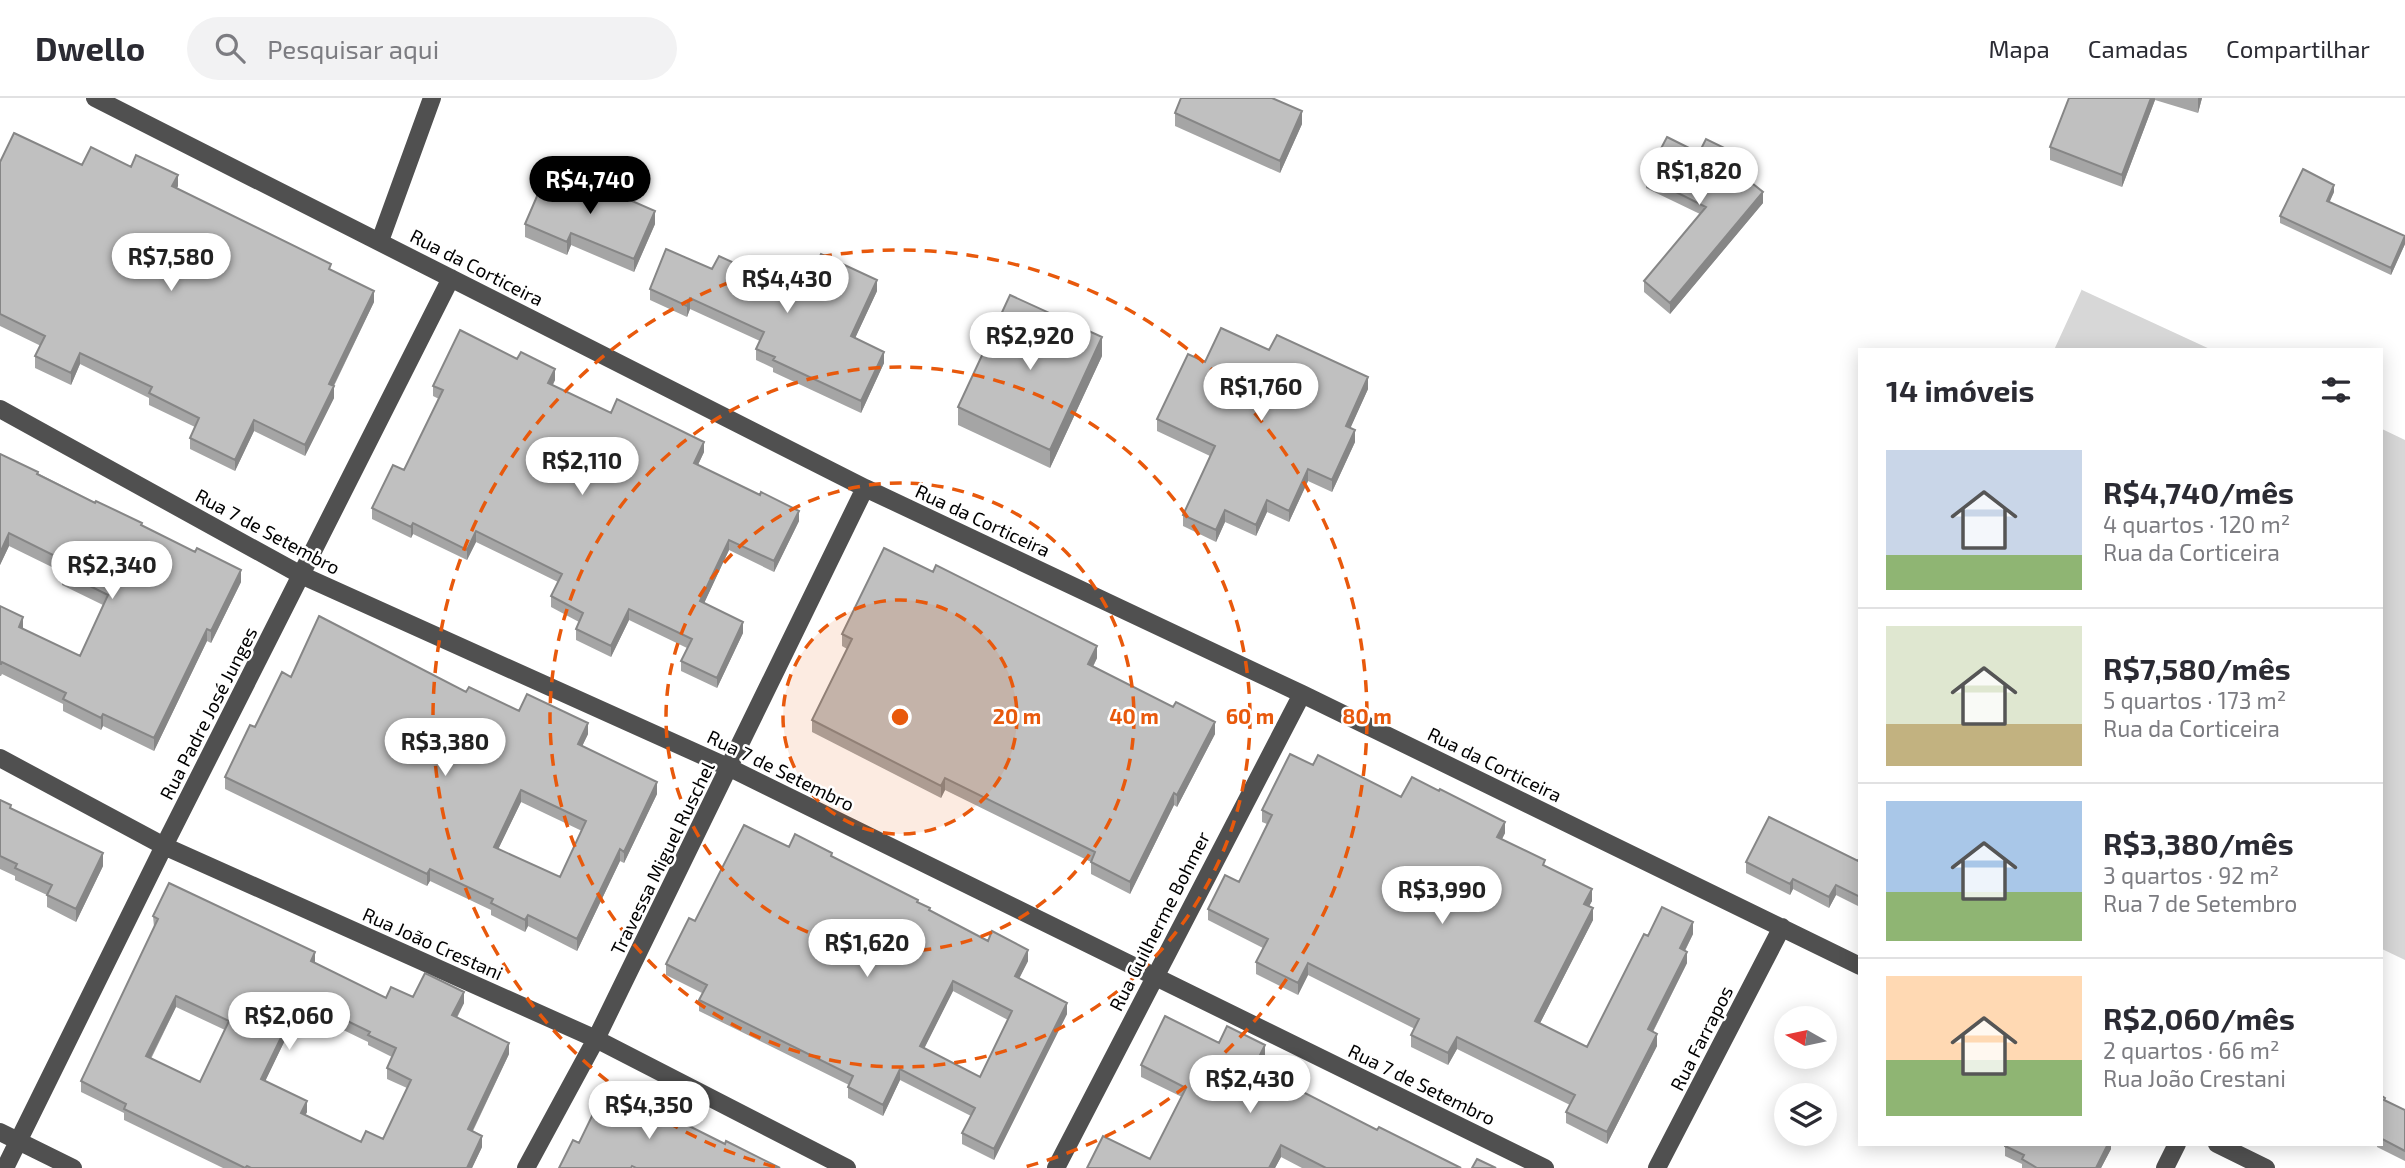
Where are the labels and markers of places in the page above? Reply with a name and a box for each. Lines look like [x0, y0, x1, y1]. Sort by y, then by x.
pin: R$1,820 [1634, 148, 1764, 207]
pin: R$4,740 [525, 156, 655, 216]
pin: R$7,580 [106, 234, 236, 293]
pin: R$4,430 [722, 256, 852, 315]
pin: R$2,920 [965, 313, 1095, 372]
pin: R$1,760 [1196, 364, 1326, 423]
pin: R$2,110 [517, 438, 647, 497]
pin: R$2,340 [47, 542, 177, 601]
centre of rings [888, 705, 912, 729]
pin: R$3,380 [380, 718, 510, 778]
pin: R$3,990 [1377, 866, 1507, 926]
pin: R$1,620 [802, 920, 932, 979]
pin: R$2,060 [224, 992, 354, 1052]
pin: R$2,430 [1185, 1056, 1315, 1115]
pin: R$4,350 [584, 1082, 714, 1141]

